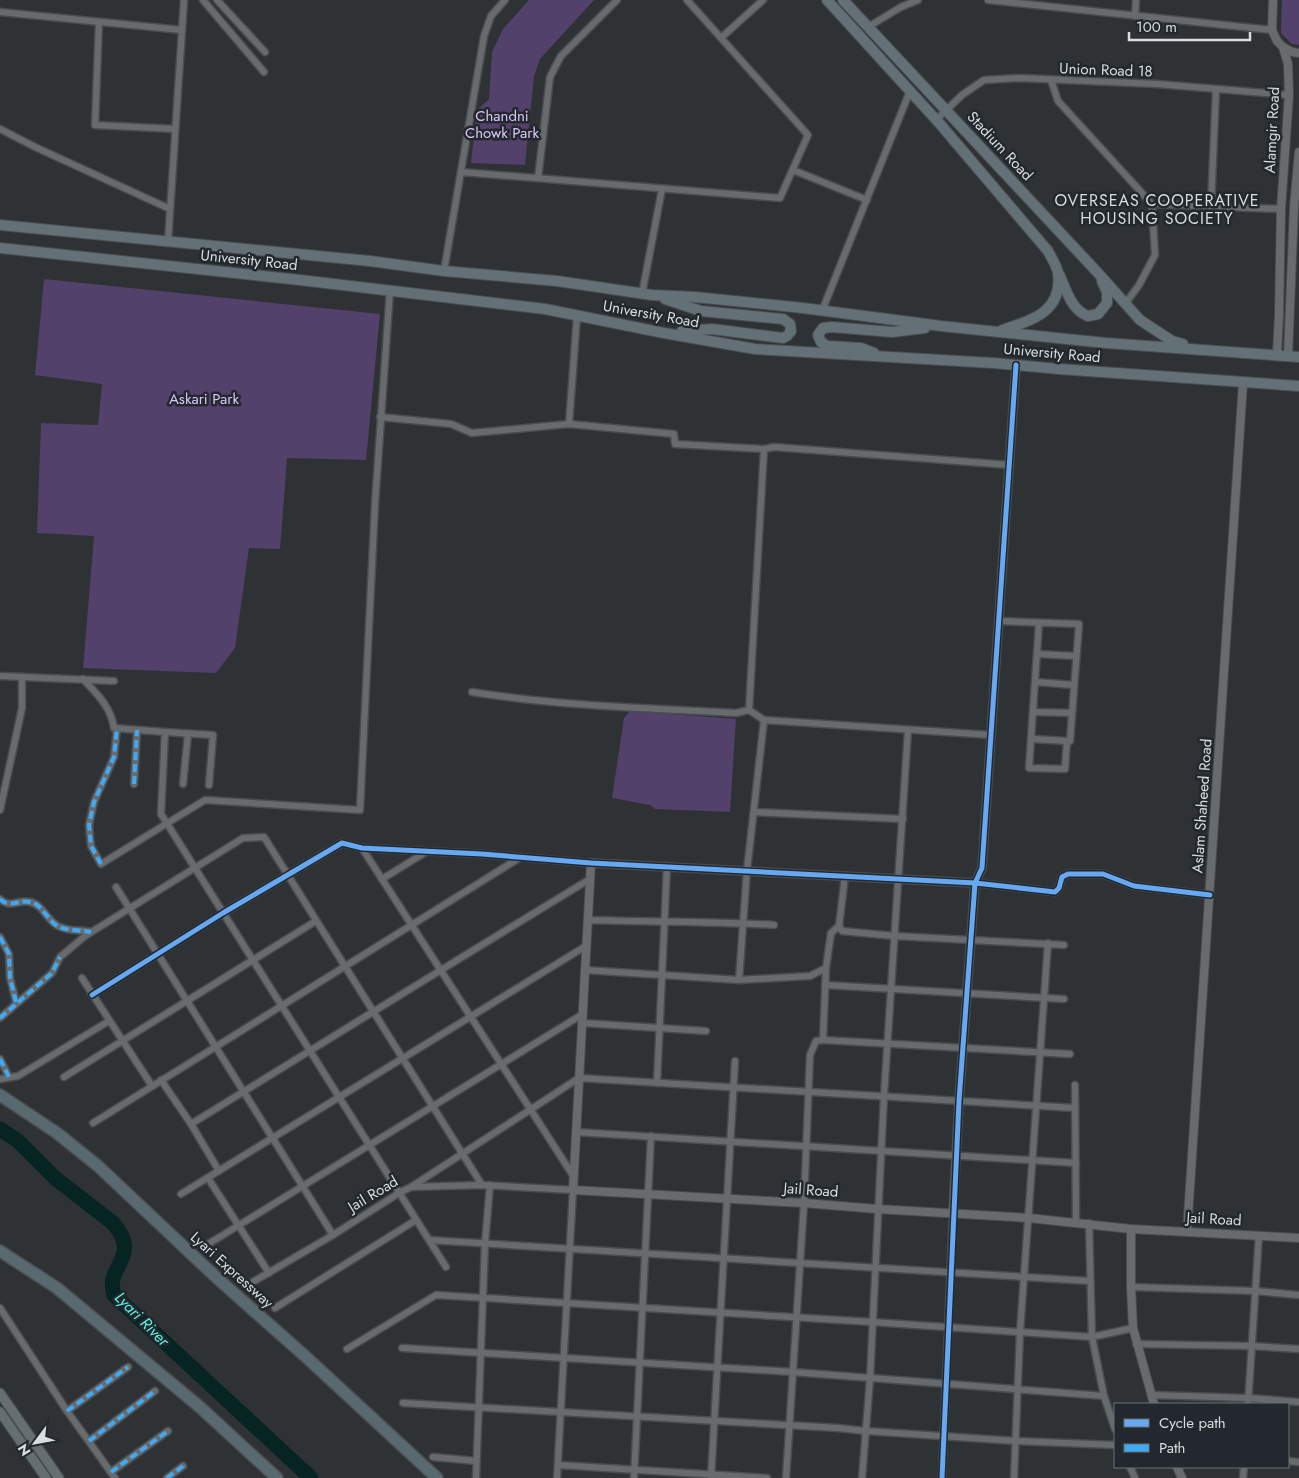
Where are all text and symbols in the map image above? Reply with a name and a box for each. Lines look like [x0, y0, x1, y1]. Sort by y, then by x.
scale bar [1129, 10, 1250, 42]
text: 100 m [1136, 16, 1177, 38]
street label: Union Road 18 [1059, 57, 1153, 83]
street label: Alamgir Road [1259, 86, 1285, 174]
park label: Chandni Chowk Park [465, 105, 539, 144]
street label: Stadium Road [962, 106, 1038, 186]
district label: OVERSEAS COOPERATIVE HOUSING SOCIETY [1054, 189, 1260, 230]
street label: University Road [199, 244, 299, 276]
street label: University Road [601, 295, 701, 333]
street label: University Road [1003, 338, 1101, 368]
park label: Askari Park [169, 388, 239, 410]
street label: Aslam Shaheed Road [1186, 738, 1218, 874]
street label: Jail Road [342, 1170, 402, 1219]
street label: Jail Road [781, 1177, 839, 1203]
street label: Jail Road [1184, 1206, 1242, 1231]
street label: Lyari Expressway [186, 1227, 279, 1314]
water label: Lyari River [110, 1287, 176, 1353]
legend [1114, 1403, 1289, 1468]
text: Cycle path [1159, 1412, 1226, 1434]
north arrow [10, 1418, 60, 1468]
text: Path [1159, 1437, 1185, 1459]
text: N [13, 1440, 35, 1460]

